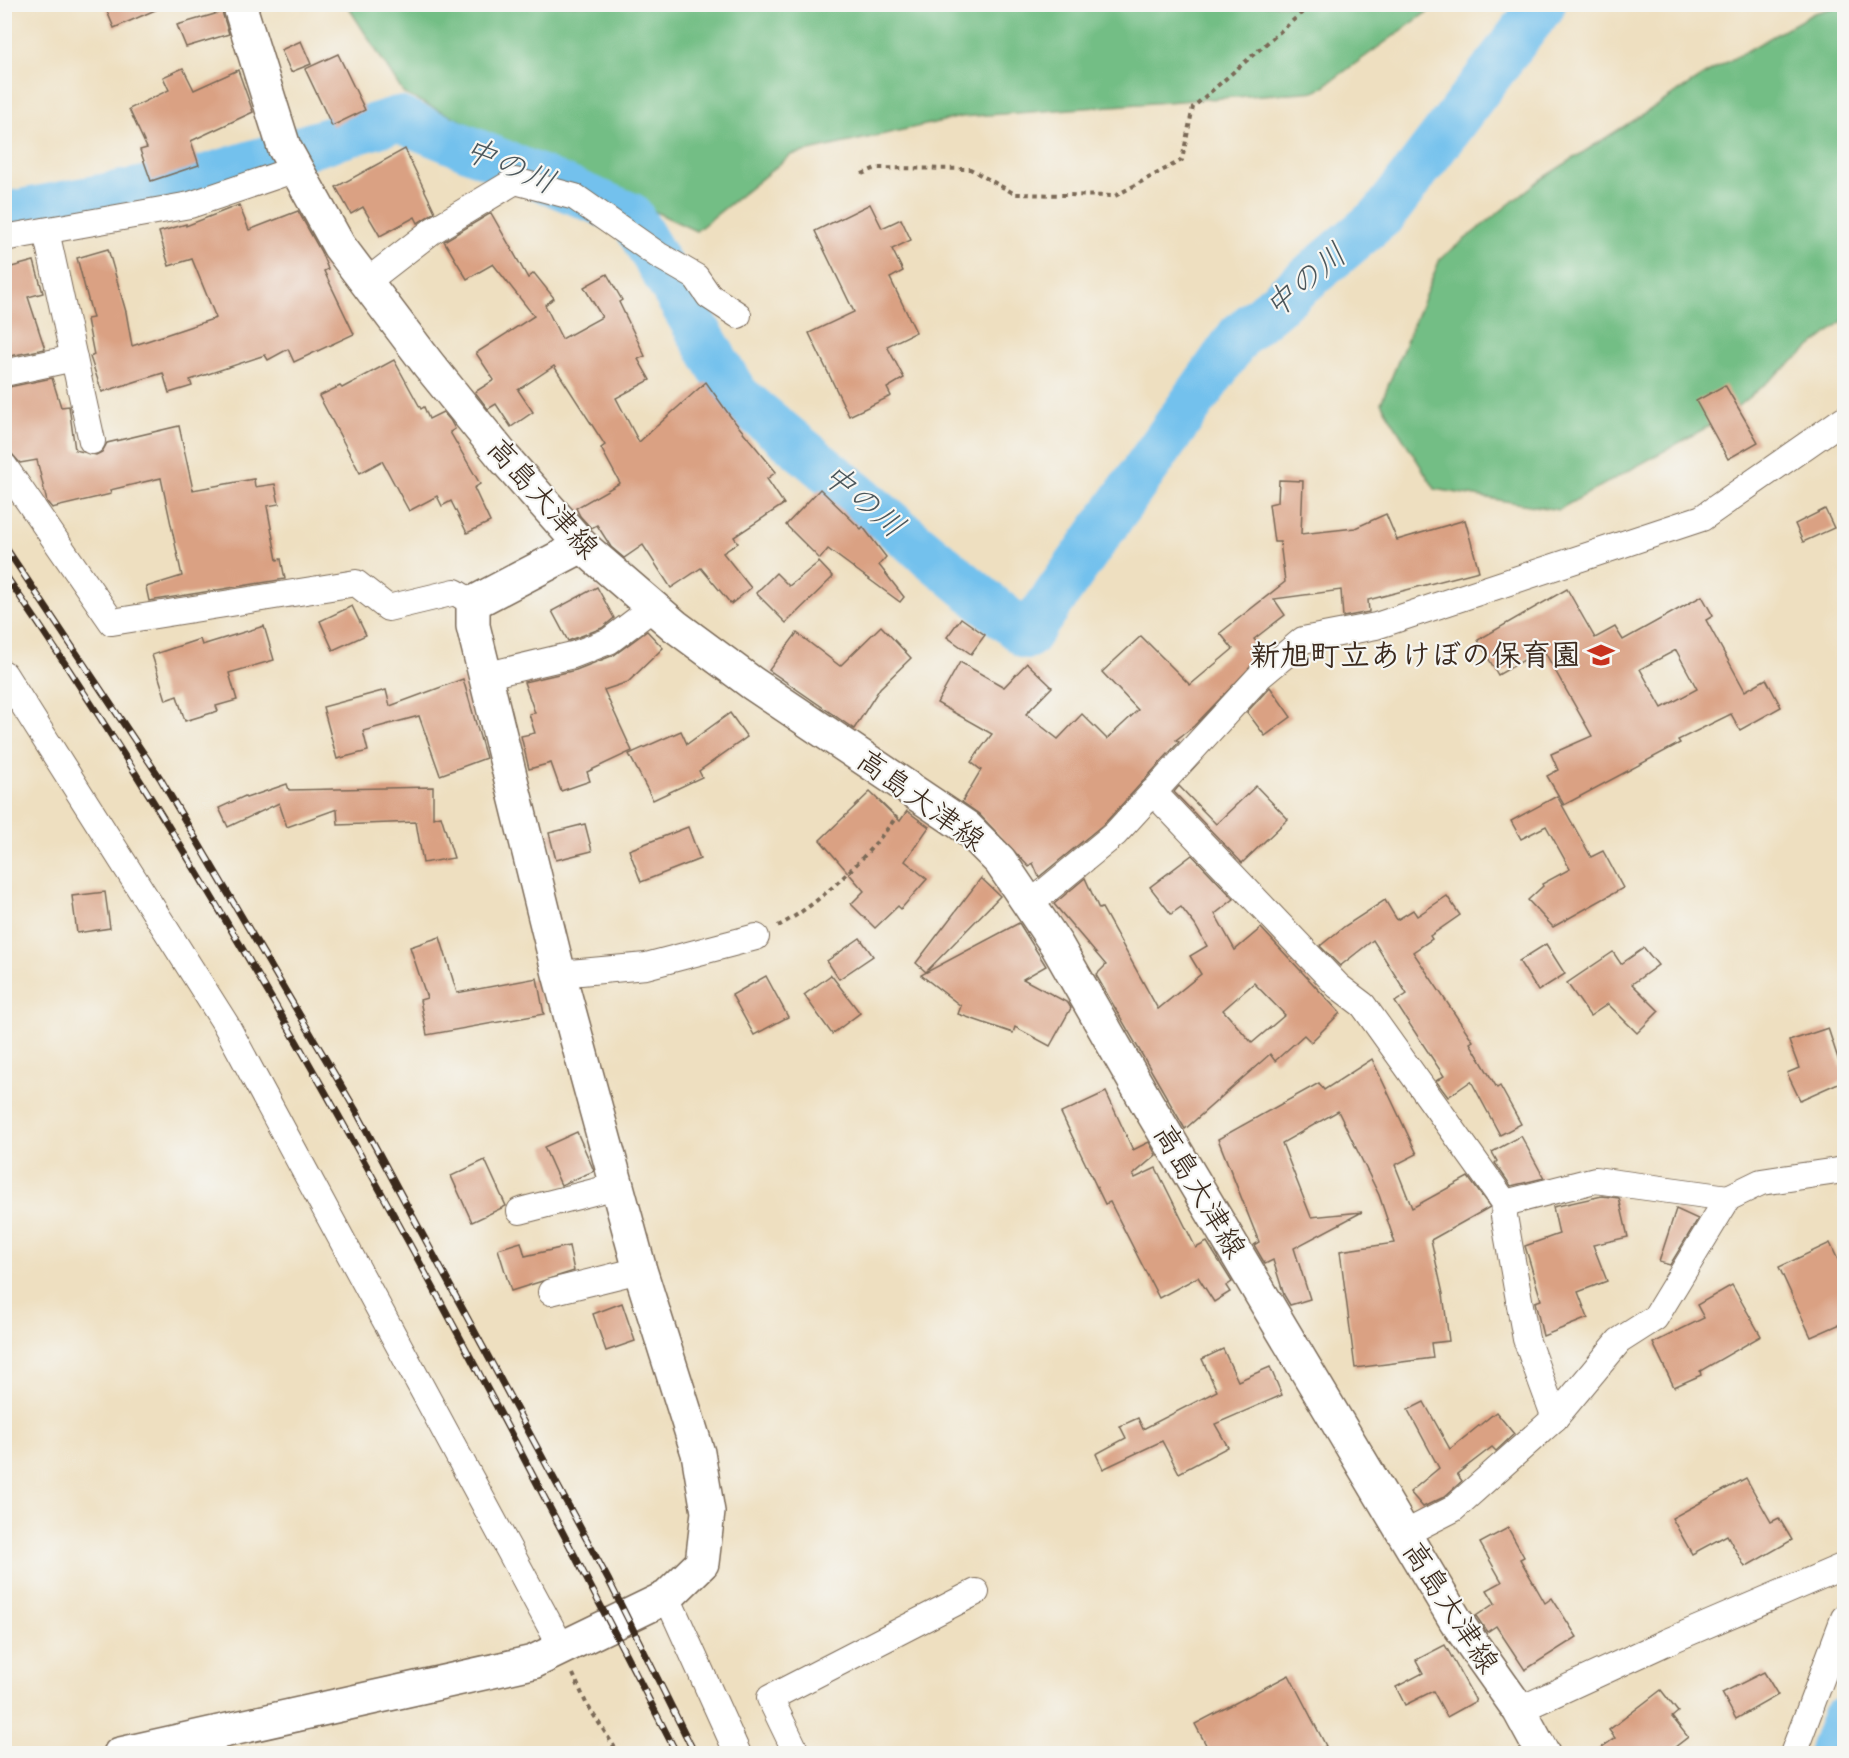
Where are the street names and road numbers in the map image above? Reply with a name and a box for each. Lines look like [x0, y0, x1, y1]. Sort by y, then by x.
street label: 高島大津線 [479, 430, 607, 566]
street label: 高島大津線 [849, 741, 993, 859]
street label: 高島大津線 [1145, 1117, 1255, 1265]
street label: 高島大津線 [1394, 1534, 1508, 1680]

